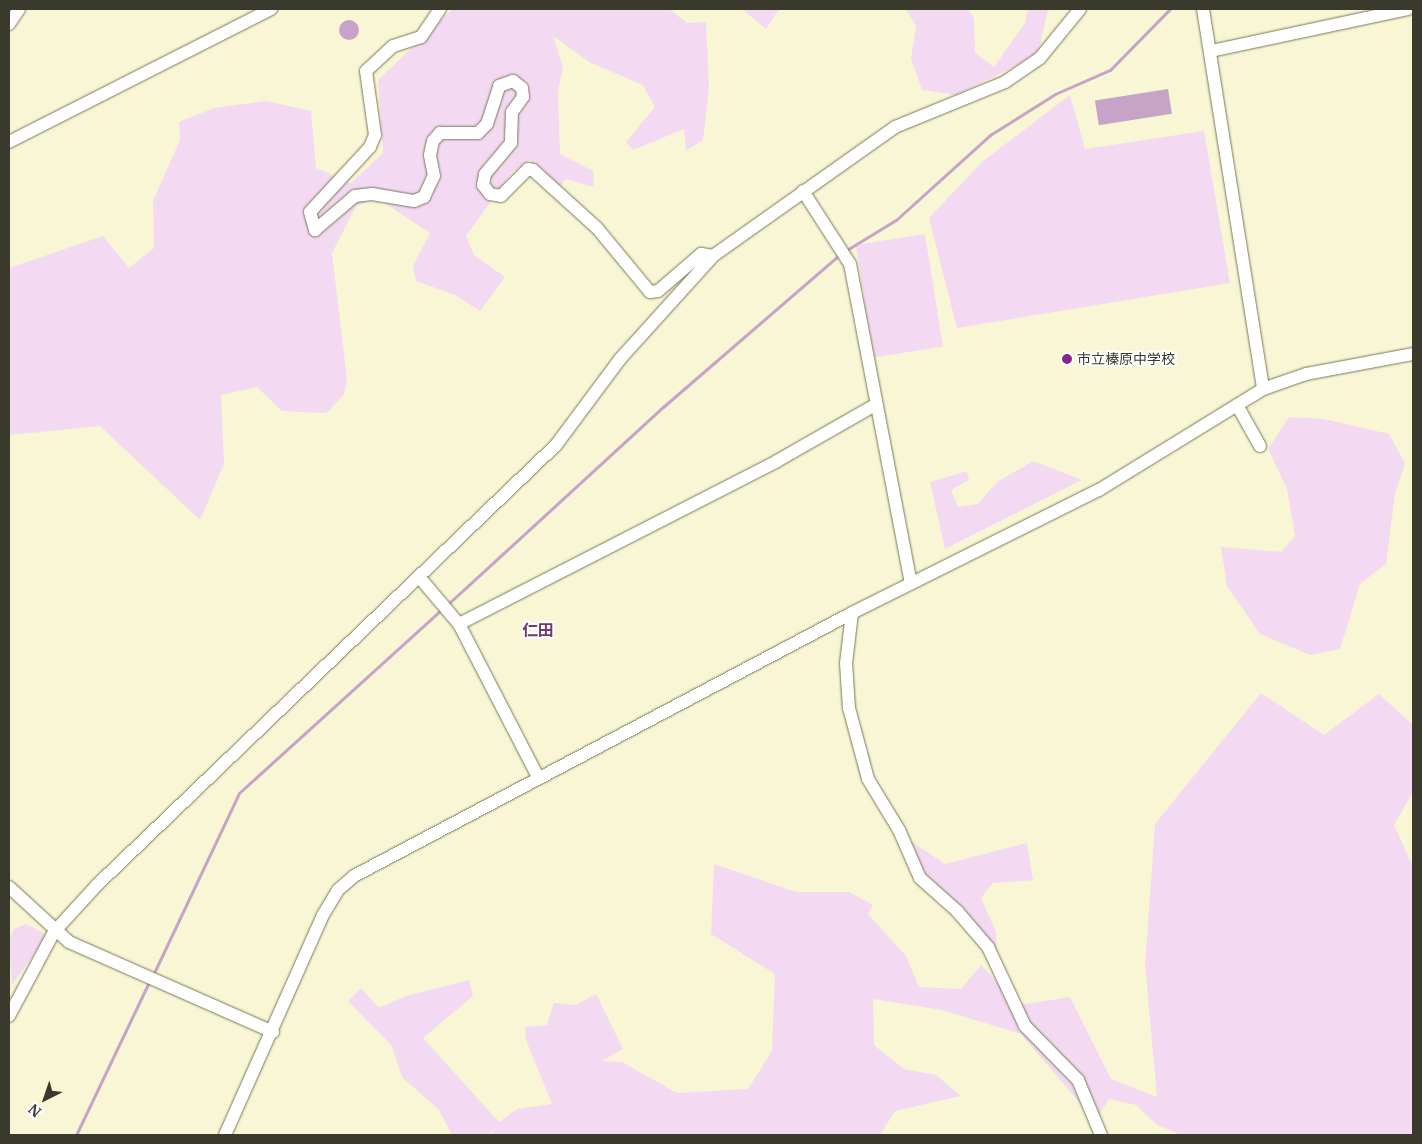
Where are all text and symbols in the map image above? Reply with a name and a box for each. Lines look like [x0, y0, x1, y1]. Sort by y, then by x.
place label: 市立榛原中学校 [1077, 351, 1175, 367]
marker: 市立榛原中学校 [1061, 353, 1073, 365]
district label: 仁田 [522, 620, 554, 640]
north arrow [20, 1074, 70, 1124]
text: N [25, 1100, 45, 1121]

